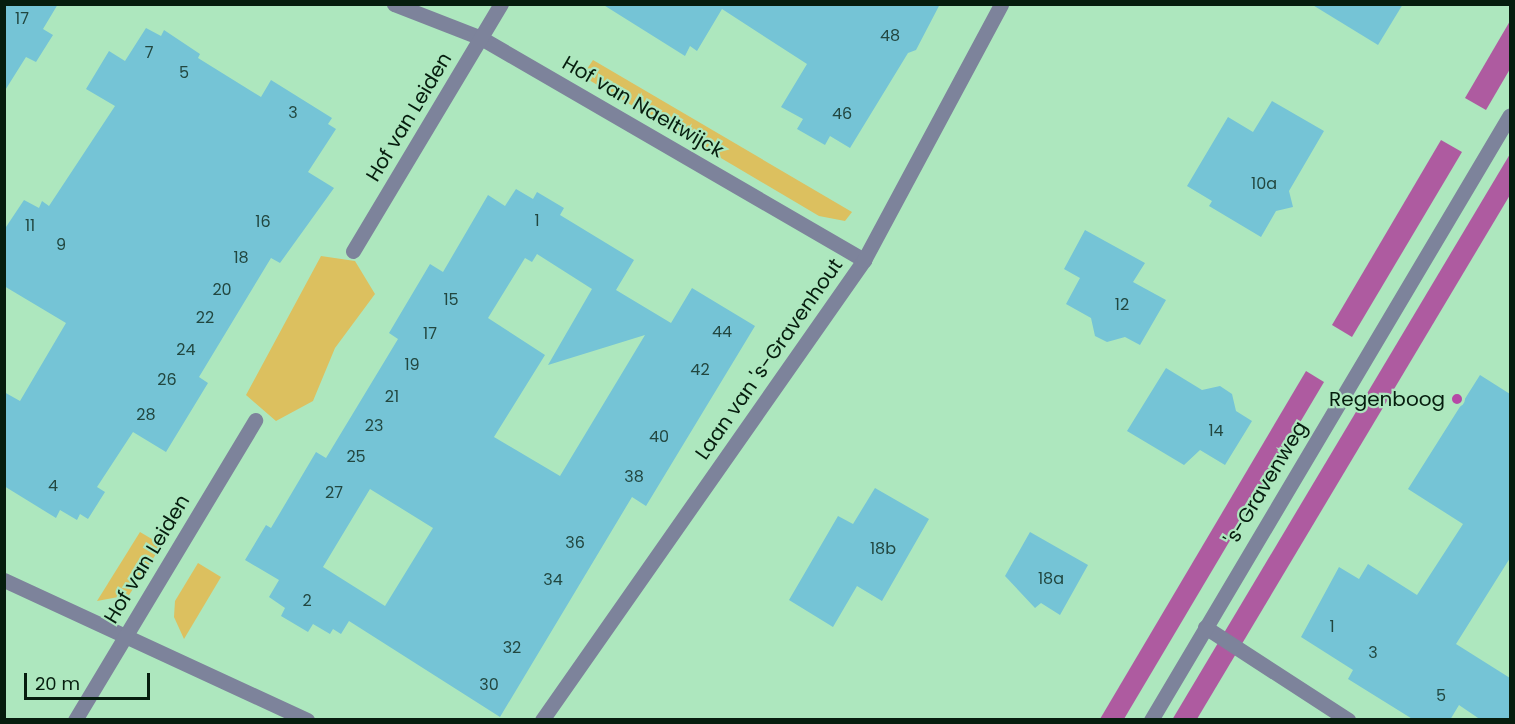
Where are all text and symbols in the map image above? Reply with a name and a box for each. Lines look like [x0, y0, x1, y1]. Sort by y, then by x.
house number: 17 [15, 9, 29, 29]
house number: 48 [880, 26, 900, 46]
house number: 7 [145, 43, 153, 63]
street label: Hof van Leiden [361, 48, 457, 186]
street label: Hof van Naeltwijck [558, 51, 728, 163]
house number: 5 [179, 63, 189, 83]
house number: 3 [288, 103, 298, 123]
house number: 46 [832, 104, 852, 124]
house number: 10a [1251, 174, 1277, 194]
house number: 1 [534, 211, 540, 231]
house number: 16 [255, 212, 271, 232]
house number: 11 [25, 216, 35, 236]
house number: 9 [56, 235, 66, 255]
house number: 18 [233, 248, 249, 268]
street label: Laan van 's-Gravenhout [690, 254, 848, 464]
house number: 20 [212, 280, 232, 300]
house number: 15 [443, 290, 459, 310]
house number: 12 [1115, 295, 1129, 315]
house number: 22 [196, 308, 214, 328]
house number: 44 [712, 322, 732, 342]
house number: 17 [423, 324, 437, 344]
house number: 24 [176, 340, 196, 360]
house number: 19 [404, 355, 420, 375]
house number: 42 [690, 360, 710, 380]
house number: 26 [157, 370, 177, 390]
house number: 21 [385, 387, 399, 407]
place label: Regenboog [1329, 387, 1445, 411]
marker: Regenboog [1450, 392, 1464, 406]
house number: 28 [136, 405, 156, 425]
house number: 23 [365, 416, 383, 436]
street label: 's-Gravenweg [1220, 417, 1312, 549]
house number: 14 [1208, 421, 1224, 441]
house number: 40 [649, 427, 669, 447]
house number: 25 [346, 447, 366, 467]
house number: 38 [624, 467, 644, 487]
house number: 4 [48, 476, 58, 496]
house number: 27 [325, 483, 343, 503]
street label: Hof van Leiden [99, 490, 195, 628]
house number: 36 [565, 533, 585, 553]
house number: 18b [870, 539, 896, 559]
house number: 18a [1038, 569, 1064, 589]
house number: 34 [543, 570, 563, 590]
house number: 2 [302, 591, 312, 611]
house number: 1 [1329, 617, 1335, 637]
house number: 32 [503, 638, 521, 658]
house number: 3 [1368, 643, 1378, 663]
scale bar [27, 661, 153, 699]
text: 20 m [35, 671, 80, 696]
house number: 30 [479, 675, 499, 695]
house number: 5 [1436, 686, 1446, 706]

